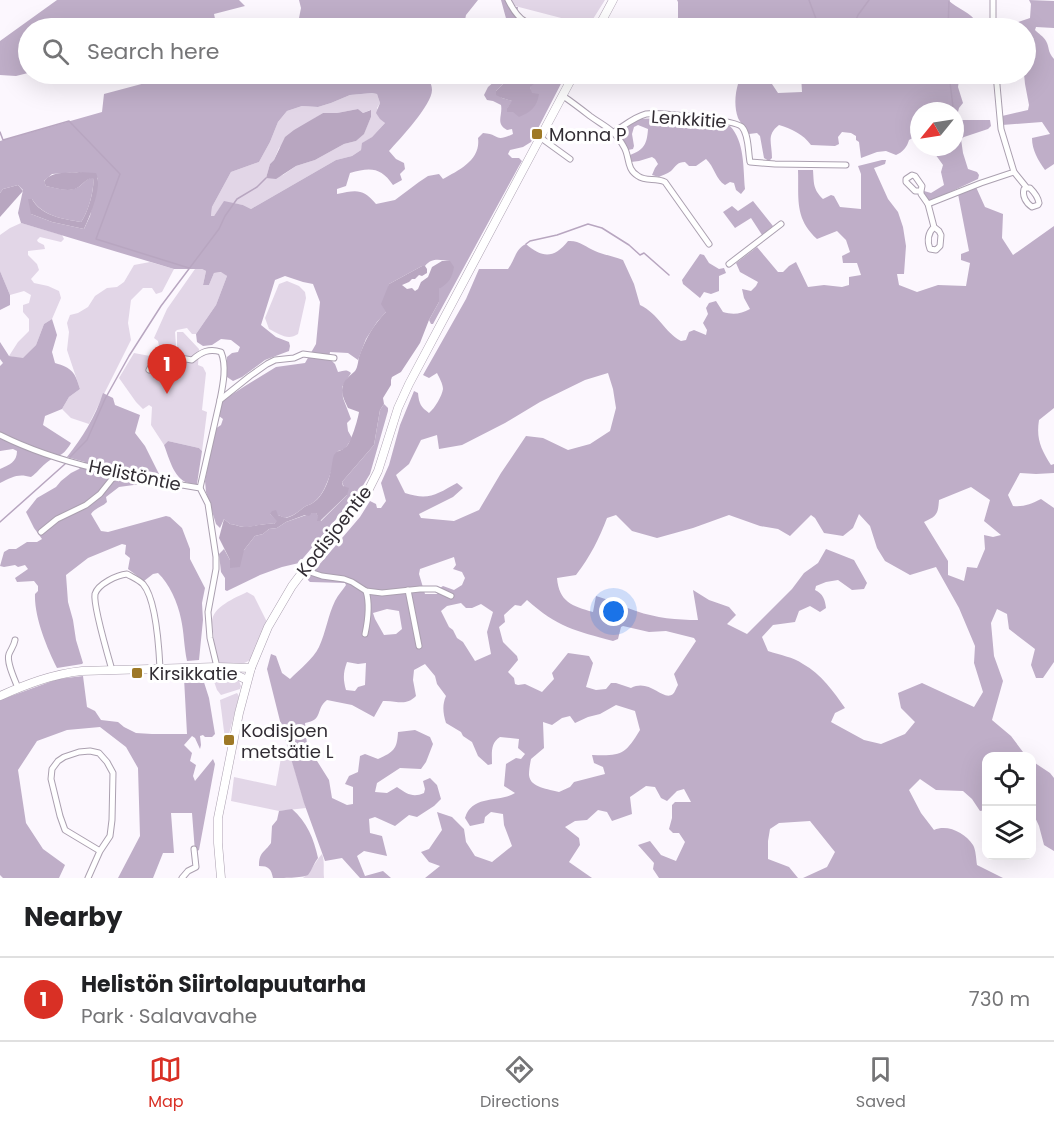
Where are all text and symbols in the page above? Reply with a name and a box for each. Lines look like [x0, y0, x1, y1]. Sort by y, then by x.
search box [18, 18, 1036, 84]
icon: search [39, 35, 72, 68]
text: Search here [87, 36, 220, 67]
north arrow [910, 102, 964, 156]
street label: Lenkkitie [650, 104, 728, 134]
place label: Monna P [549, 122, 626, 147]
marker: Monna P [530, 127, 544, 141]
pin: 1 [148, 344, 186, 394]
street label: Helistöntie [87, 453, 183, 497]
street label: Kodisjoentie [291, 480, 377, 582]
your location [599, 597, 628, 626]
place label: Kirsikkatie [149, 661, 238, 686]
marker: Kirsikkatie [130, 666, 144, 680]
place label: Kodisjoen metsätie L [241, 718, 334, 764]
marker: Kodisjoen metsätie L [222, 733, 236, 747]
map controls [982, 752, 1036, 860]
button: locate [982, 752, 1036, 806]
button: layers [982, 806, 1036, 860]
text: Nearby [24, 899, 122, 935]
text: Helistön Siirtolapuutarha [81, 969, 366, 1000]
text: 1 [40, 985, 47, 1013]
text: 730 m [969, 985, 1030, 1013]
text: Park · Salavavahe [81, 1002, 257, 1030]
tab: Map [148, 1053, 184, 1114]
tab: Directions [480, 1053, 559, 1114]
tab: Saved [856, 1053, 906, 1114]

